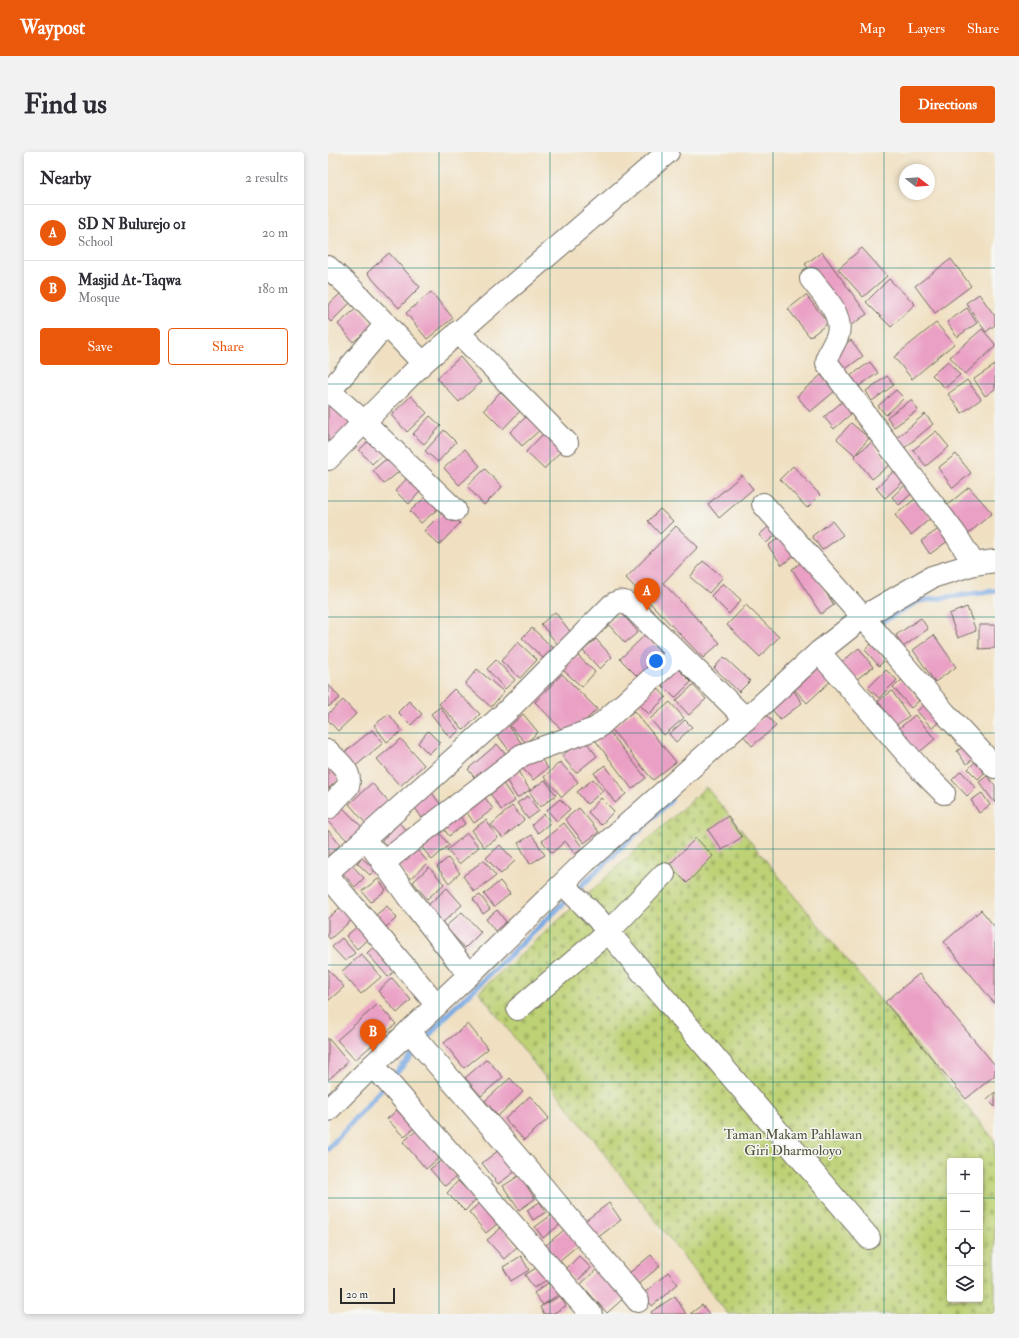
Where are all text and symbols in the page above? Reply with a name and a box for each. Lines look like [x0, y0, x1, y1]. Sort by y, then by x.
text: Waypost [20, 16, 85, 40]
text: Map [859, 20, 885, 37]
text: Layers [907, 20, 945, 37]
text: Share [967, 20, 999, 37]
button: Directions [900, 86, 995, 123]
text: Find us [24, 87, 107, 122]
north arrow [899, 164, 935, 200]
text: Nearby [40, 168, 91, 189]
text: 2 results [245, 170, 288, 186]
text: SD N Bulurejo 01 [78, 215, 186, 234]
text: A [49, 225, 57, 241]
text: 20 m [262, 225, 288, 241]
text: School [78, 234, 113, 250]
text: Masjid At-Taqwa [78, 271, 181, 290]
text: B [49, 281, 57, 297]
text: 180 m [258, 281, 288, 297]
text: Mosque [78, 290, 120, 306]
button: Save [40, 328, 160, 365]
button: Share [168, 328, 288, 365]
pin: A [634, 578, 660, 611]
your location [646, 651, 666, 671]
pin: B [360, 1019, 386, 1052]
park label: Taman Makam Pahlawan Giri Dharmoloyo [724, 1126, 862, 1160]
map controls [947, 1158, 983, 1302]
button: + [947, 1158, 983, 1194]
button: − [947, 1194, 983, 1230]
button: locate [947, 1230, 983, 1266]
button: layers [947, 1266, 983, 1302]
scale bar [340, 1286, 395, 1305]
text: 20 m [346, 1288, 368, 1301]

